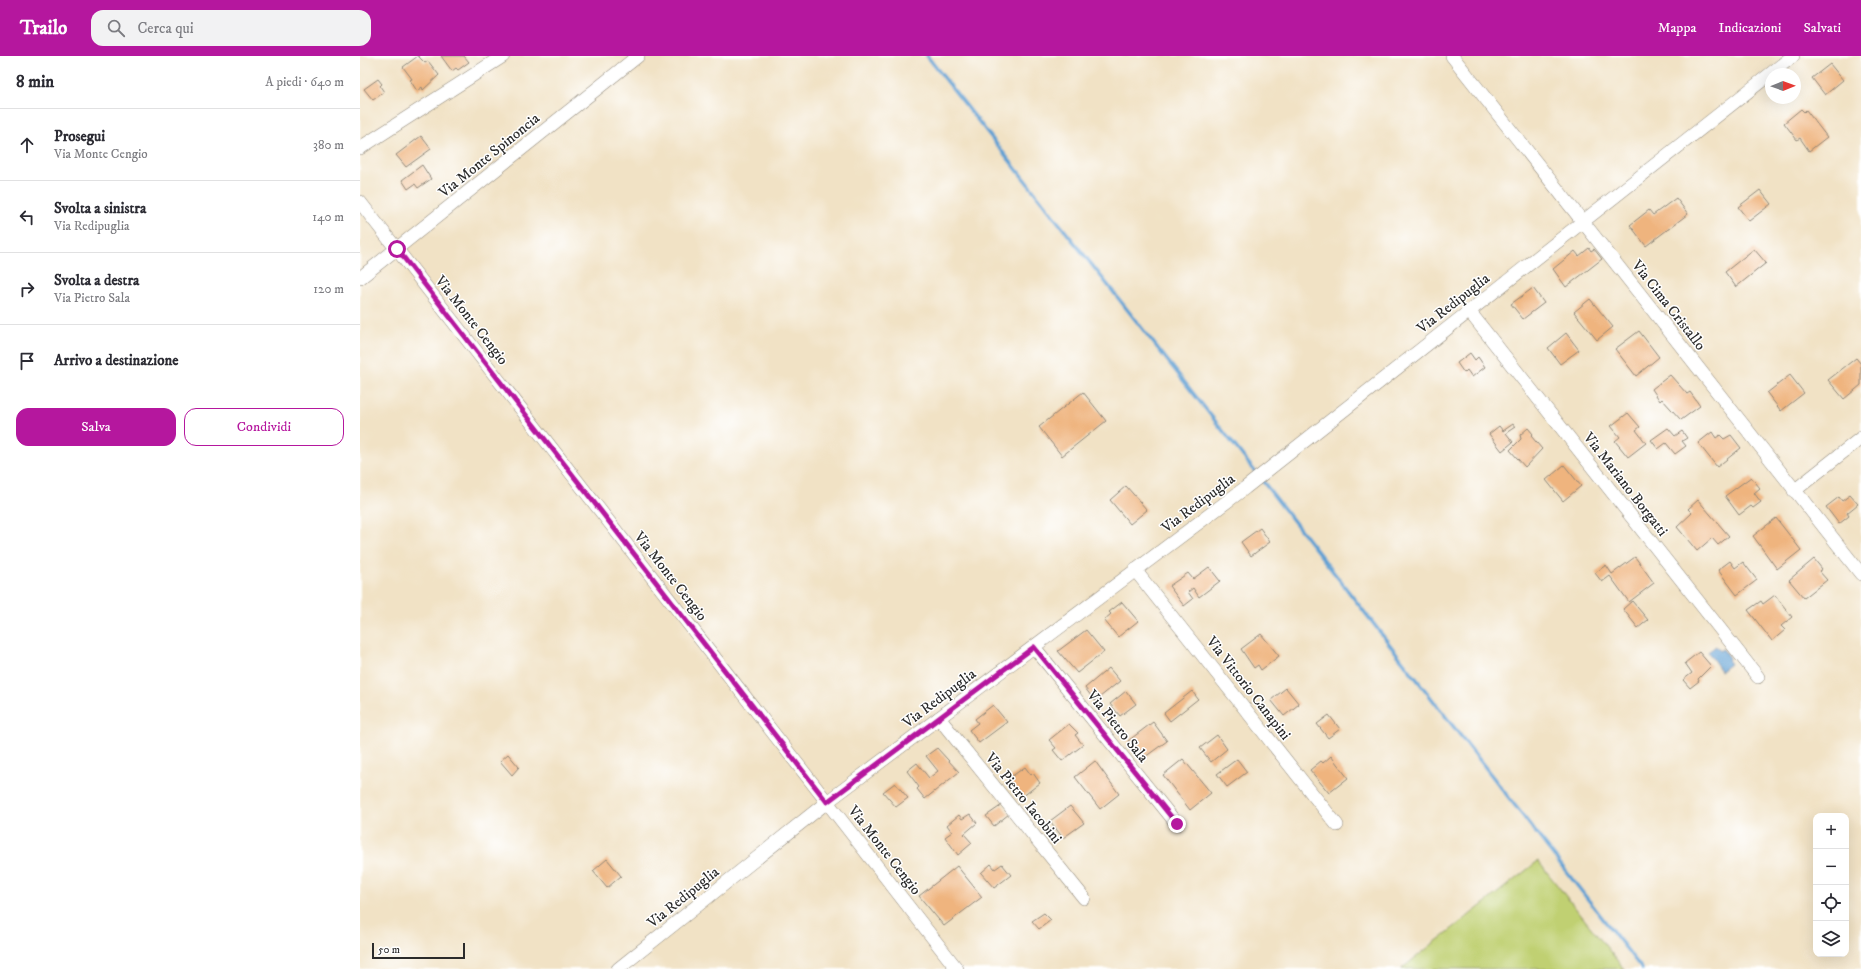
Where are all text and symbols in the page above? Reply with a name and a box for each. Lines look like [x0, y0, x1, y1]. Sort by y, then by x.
search box [91, 10, 371, 46]
text: Trailo [20, 17, 67, 40]
icon: search [105, 17, 127, 39]
text: Cerca qui [137, 19, 194, 38]
text: Mappa [1658, 19, 1696, 37]
text: Indicazioni [1718, 19, 1781, 37]
text: Salvati [1803, 19, 1841, 37]
north arrow [1765, 68, 1801, 104]
text: 8 min [16, 71, 54, 93]
text: A piedi · 640 m [265, 74, 344, 90]
street label: Via Monte Spinoncia [434, 108, 544, 203]
text: Prosegui [54, 127, 105, 146]
icon: ahead [16, 134, 38, 156]
text: 380 m [313, 137, 344, 153]
text: Via Monte Cengio [54, 146, 148, 162]
text: Svolta a sinistra [54, 199, 146, 218]
icon: left [16, 206, 38, 228]
text: 140 m [312, 209, 344, 225]
text: Via Redipuglia [54, 218, 130, 234]
route start [388, 240, 406, 258]
street label: Via Cima Cristallo [1627, 256, 1710, 354]
street label: Via Redipuglia [1412, 269, 1494, 338]
text: Svolta a destra [54, 271, 139, 290]
street label: Via Monte Cengio [430, 271, 512, 369]
icon: right [16, 278, 38, 300]
text: 120 m [313, 281, 344, 297]
text: Via Pietro Sala [54, 290, 130, 306]
icon: arrive [16, 350, 38, 372]
text: Arrivo a destinazione [54, 351, 178, 370]
button: Salva [16, 408, 176, 446]
button: Condividi [184, 408, 344, 446]
street label: Via Mariano Borgatti [1579, 428, 1672, 540]
street label: Via Redipuglia [1157, 469, 1239, 538]
street label: Via Monte Cengio [629, 527, 711, 625]
street label: Via Vittorio Canapini [1202, 632, 1295, 744]
street label: Via Redipuglia [898, 664, 980, 733]
street label: Via Pietro Sala [1082, 686, 1153, 767]
street label: Via Pietro Iacobini [981, 748, 1066, 848]
street label: Via Monte Cengio [843, 801, 925, 899]
map controls [1813, 813, 1849, 957]
button: + [1813, 813, 1849, 849]
route end [1168, 815, 1186, 833]
button: − [1813, 849, 1849, 885]
street label: Via Redipuglia [643, 862, 724, 933]
button: locate [1813, 885, 1849, 921]
button: layers [1813, 921, 1849, 957]
scale bar [372, 941, 465, 960]
text: 50 m [378, 943, 400, 957]

